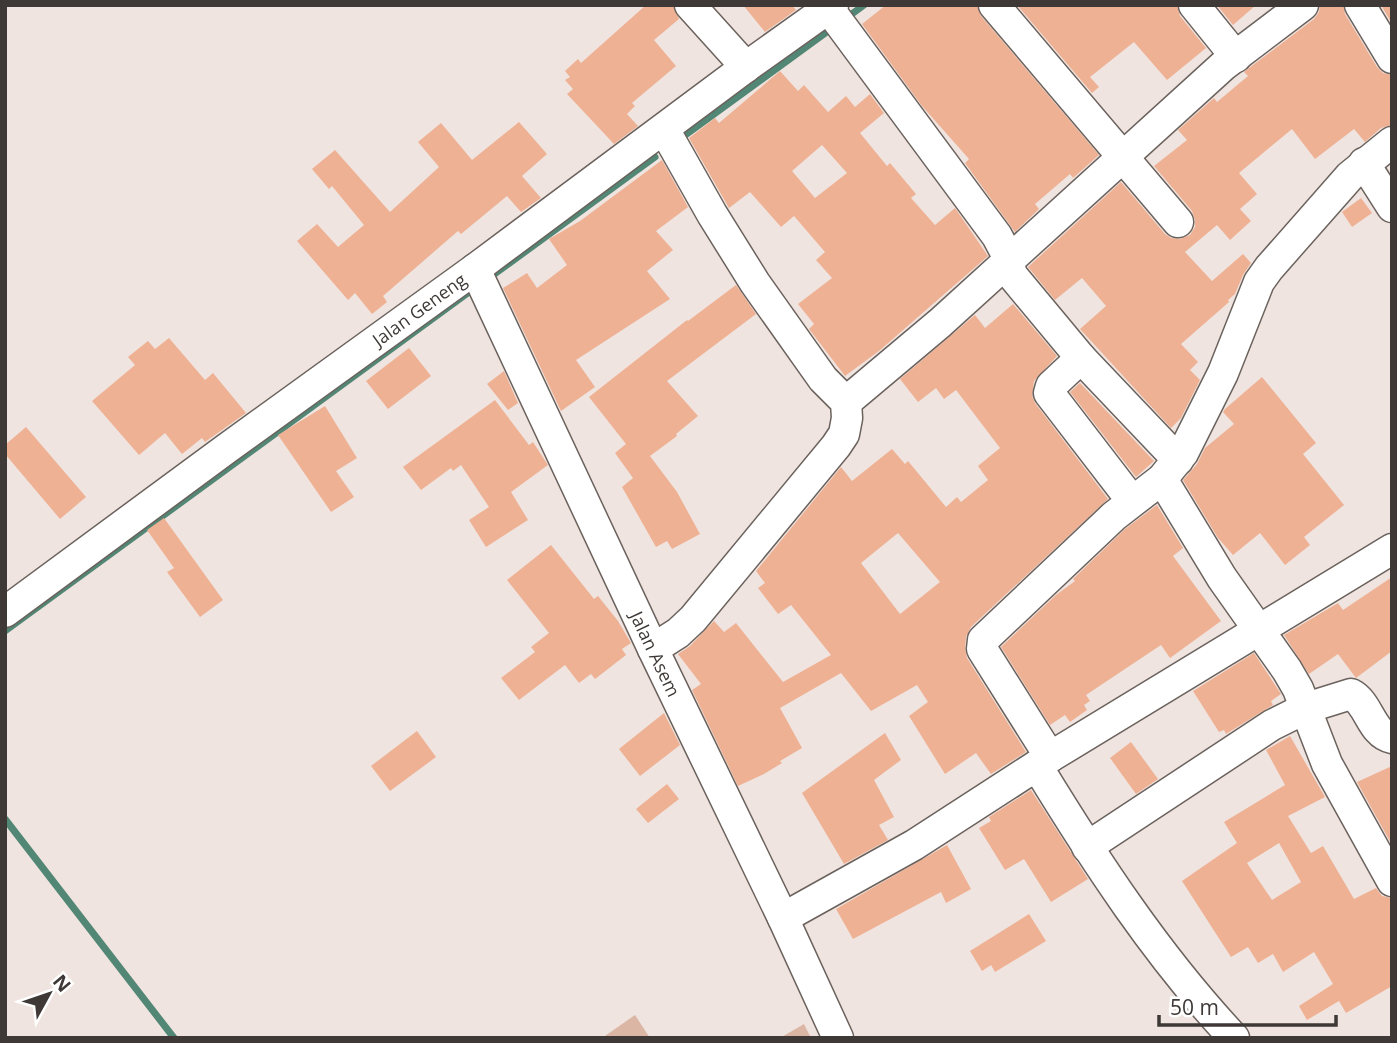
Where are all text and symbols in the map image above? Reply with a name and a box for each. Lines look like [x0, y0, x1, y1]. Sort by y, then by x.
street label: Jalan Geneng [366, 267, 471, 353]
street label: Jalan Asem [624, 605, 686, 700]
north arrow [14, 959, 84, 1029]
text: N [47, 969, 77, 997]
scale bar [1159, 984, 1336, 1028]
text: 50 m [1170, 993, 1219, 1021]

